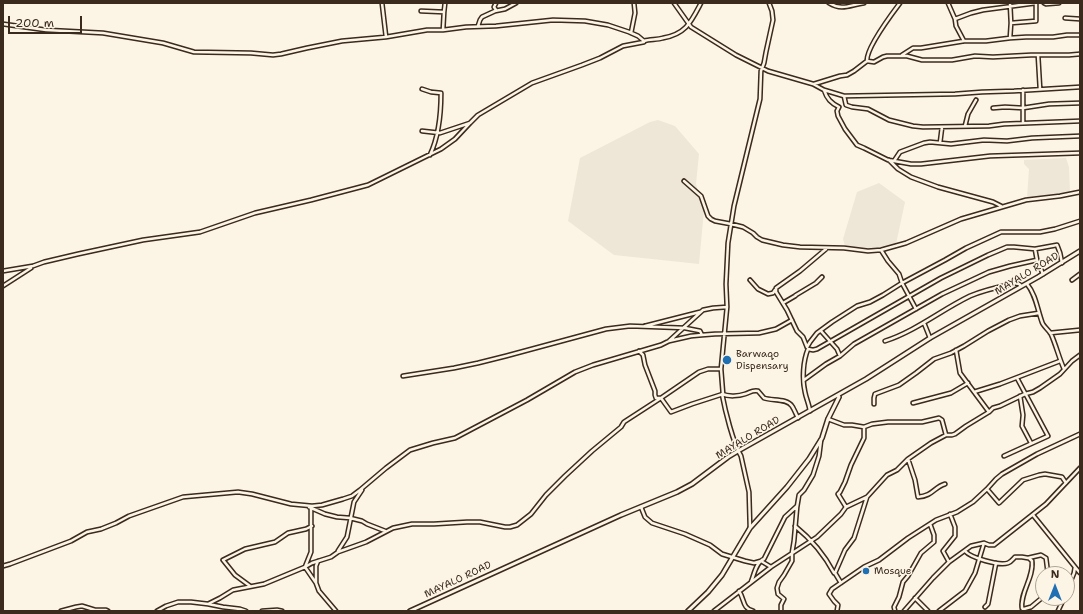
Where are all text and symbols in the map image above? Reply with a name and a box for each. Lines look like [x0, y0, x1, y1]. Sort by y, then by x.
scale bar [10, 8, 84, 34]
text: 200 m [15, 15, 54, 31]
street label: MAYALO ROAD [993, 250, 1061, 298]
place label: Barwaqo Dispensary [736, 348, 788, 372]
marker: Barwaqo Dispensary [721, 354, 733, 366]
street label: MAYALO ROAD [714, 414, 782, 462]
street label: MAYALO ROAD [423, 559, 493, 601]
place label: Mosque [874, 565, 911, 577]
marker: Mosque [861, 566, 871, 576]
north arrow [1035, 566, 1075, 606]
text: N [1051, 567, 1059, 582]

